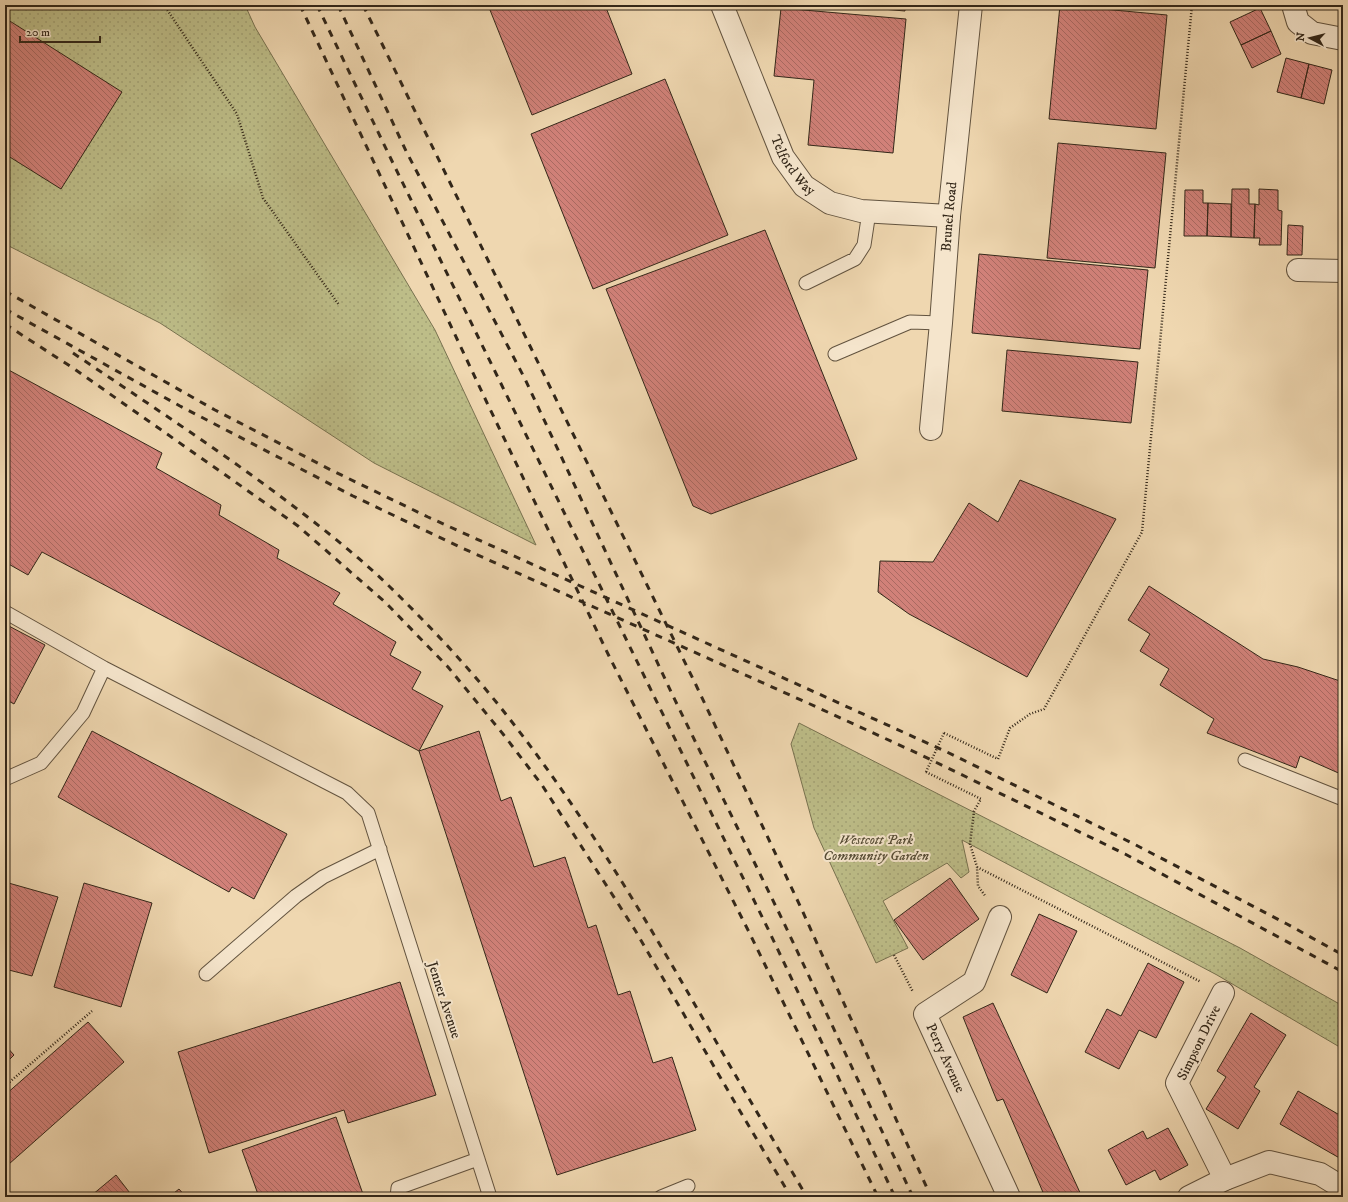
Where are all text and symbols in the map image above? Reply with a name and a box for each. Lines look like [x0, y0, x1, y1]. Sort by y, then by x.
scale bar [20, 18, 100, 44]
north arrow [1290, 18, 1330, 58]
text: 20 m [26, 25, 50, 40]
text: N [1294, 32, 1309, 42]
street label: Telford Way [766, 132, 819, 200]
street label: Brunel Road [937, 181, 962, 252]
park label: Westcott Park Community Garden [823, 831, 929, 865]
street label: Jenner Avenue [422, 957, 465, 1041]
street label: Simpson Drive [1173, 1002, 1225, 1084]
street label: Perry Avenue [922, 1021, 969, 1096]

